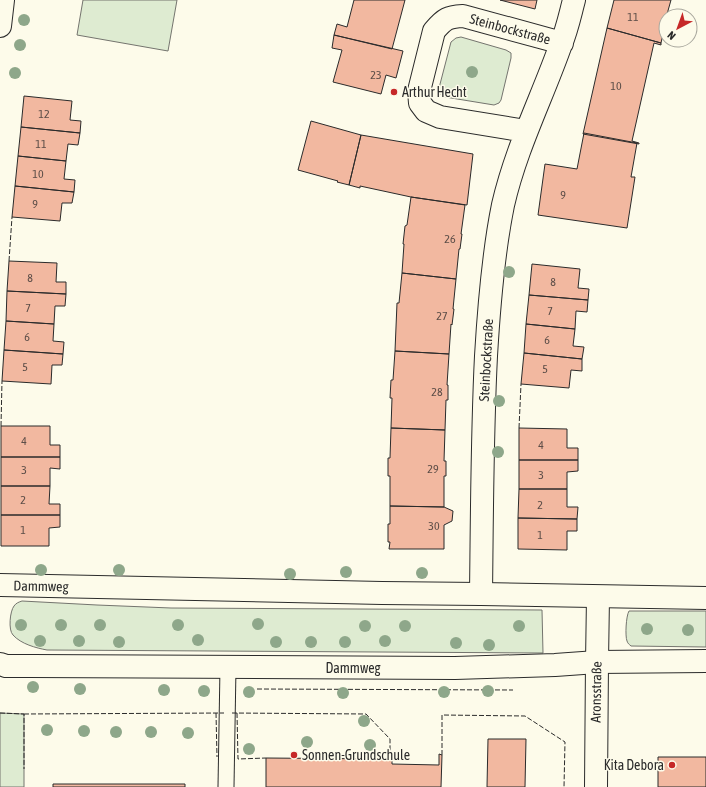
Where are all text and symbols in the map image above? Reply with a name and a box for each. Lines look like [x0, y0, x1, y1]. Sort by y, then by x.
north arrow [658, 8, 698, 48]
house number: 11 [627, 10, 639, 24]
street label: Steinbockstraße [468, 11, 552, 47]
text: N [665, 29, 678, 42]
house number: 23 [370, 68, 382, 82]
house number: 10 [610, 79, 622, 93]
place label: Arthur Hecht [402, 84, 467, 100]
marker: Arthur Hecht [389, 87, 399, 97]
house number: 12 [38, 107, 50, 121]
house number: 11 [35, 137, 47, 151]
house number: 10 [32, 167, 44, 181]
house number: 9 [560, 188, 566, 202]
house number: 9 [32, 197, 38, 211]
house number: 26 [444, 232, 456, 246]
house number: 8 [27, 271, 33, 285]
house number: 8 [550, 275, 556, 289]
house number: 7 [25, 301, 31, 315]
house number: 7 [547, 304, 553, 318]
house number: 27 [436, 309, 448, 323]
street label: Steinbockstraße [476, 318, 496, 402]
house number: 6 [24, 330, 30, 344]
house number: 6 [544, 333, 550, 347]
house number: 5 [22, 360, 28, 374]
house number: 5 [542, 362, 548, 376]
house number: 28 [431, 385, 443, 399]
house number: 4 [21, 434, 27, 448]
house number: 4 [538, 438, 544, 452]
house number: 29 [427, 462, 439, 476]
house number: 3 [21, 463, 27, 477]
house number: 3 [538, 468, 544, 482]
house number: 2 [20, 493, 26, 507]
house number: 2 [537, 498, 543, 512]
house number: 30 [428, 519, 440, 533]
house number: 1 [20, 523, 26, 537]
house number: 1 [537, 528, 543, 542]
street label: Dammweg [13, 578, 69, 594]
street label: Dammweg [325, 660, 381, 676]
street label: Aronsstraße [587, 661, 605, 723]
place label: Sonnen-Grundschule [302, 747, 410, 763]
marker: Sonnen-Grundschule [289, 750, 299, 760]
place label: Kita Debora [604, 757, 664, 773]
marker: Kita Debora [667, 760, 677, 770]

